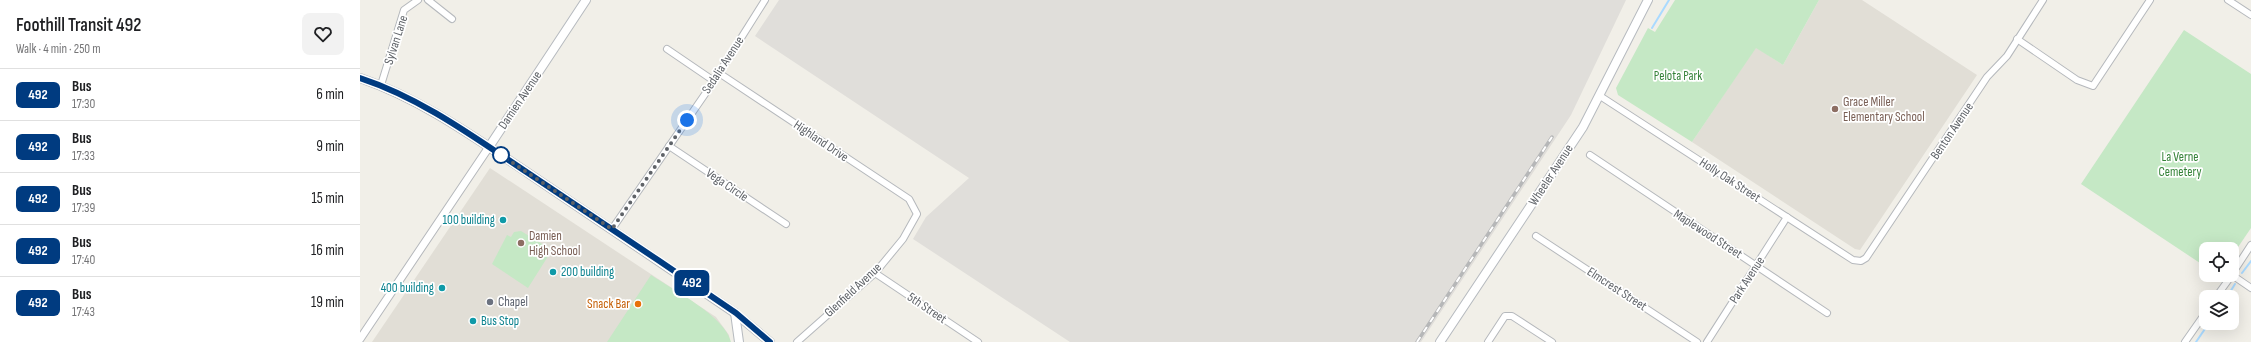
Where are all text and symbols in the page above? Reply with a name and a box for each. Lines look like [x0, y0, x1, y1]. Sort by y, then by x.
button: heart [302, 13, 344, 55]
street label: Sylvan Lane [381, 13, 411, 67]
text: Foothill Transit 492 [16, 14, 141, 37]
street label: Sedalia Avenue [699, 33, 747, 97]
text: Walk · 4 min · 250 m [16, 41, 101, 57]
street label: Damien Avenue [495, 68, 545, 132]
park label: Pelota Park [1654, 68, 1702, 84]
text: Bus [72, 77, 91, 96]
text: 6 min [316, 85, 344, 104]
text: 492 [28, 86, 48, 103]
place label: Grace Miller Elementary School [1843, 94, 1925, 125]
text: 17:30 [72, 96, 95, 112]
street label: Benton Avenue [1927, 99, 1977, 163]
marker: Grace Miller Elementary School [1830, 104, 1840, 114]
your location [677, 110, 697, 130]
street label: Highland Drive [790, 117, 852, 165]
text: Bus [72, 129, 91, 148]
text: 9 min [316, 137, 344, 156]
text: 492 [28, 138, 48, 155]
street label: Wheeler Avenue [1525, 141, 1577, 209]
unlabelled marker [492, 146, 510, 164]
text: 17:33 [72, 148, 95, 164]
park label: La Verne Cemetery [2159, 149, 2201, 180]
street label: Holly Oak Street [1696, 154, 1764, 206]
street label: Vega Circle [703, 165, 751, 205]
text: Bus [72, 181, 91, 200]
text: 15 min [312, 189, 344, 208]
text: 492 [28, 190, 48, 207]
text: 17:39 [72, 200, 95, 216]
street label: Maplewood Street [1671, 206, 1745, 262]
place label: 100 building [443, 212, 495, 228]
marker: 100 building [498, 215, 508, 225]
place label: Damien High School [529, 228, 580, 259]
text: Bus [72, 233, 91, 252]
marker: Damien High School [516, 238, 526, 248]
text: 16 min [311, 241, 344, 260]
text: 492 [28, 242, 48, 259]
map controls [2199, 242, 2239, 330]
button: locate [2199, 242, 2239, 282]
text: 17:40 [72, 252, 95, 268]
street label: Park Avenue [1726, 253, 1768, 307]
street label: Glenfield Avenue [821, 259, 885, 321]
place label: 200 building [561, 264, 614, 280]
street label: Elmcrest Street [1584, 264, 1650, 314]
marker: 200 building [548, 267, 558, 277]
line badge: 492 [669, 270, 715, 296]
text: 492 [682, 274, 702, 291]
place label: 400 building [381, 280, 434, 296]
marker: 400 building [437, 283, 447, 293]
text: Bus [72, 285, 91, 304]
street label: 5th Street [904, 289, 950, 327]
button: layers [2199, 290, 2239, 330]
text: 19 min [311, 293, 344, 312]
text: 492 [28, 294, 48, 311]
place label: Chapel [498, 294, 528, 310]
place label: Snack Bar [587, 296, 630, 312]
marker: Chapel [485, 297, 495, 307]
marker: Snack Bar [633, 299, 643, 309]
text: 17:43 [72, 304, 95, 320]
place label: Bus Stop [481, 313, 519, 329]
marker: Bus Stop [468, 316, 478, 326]

